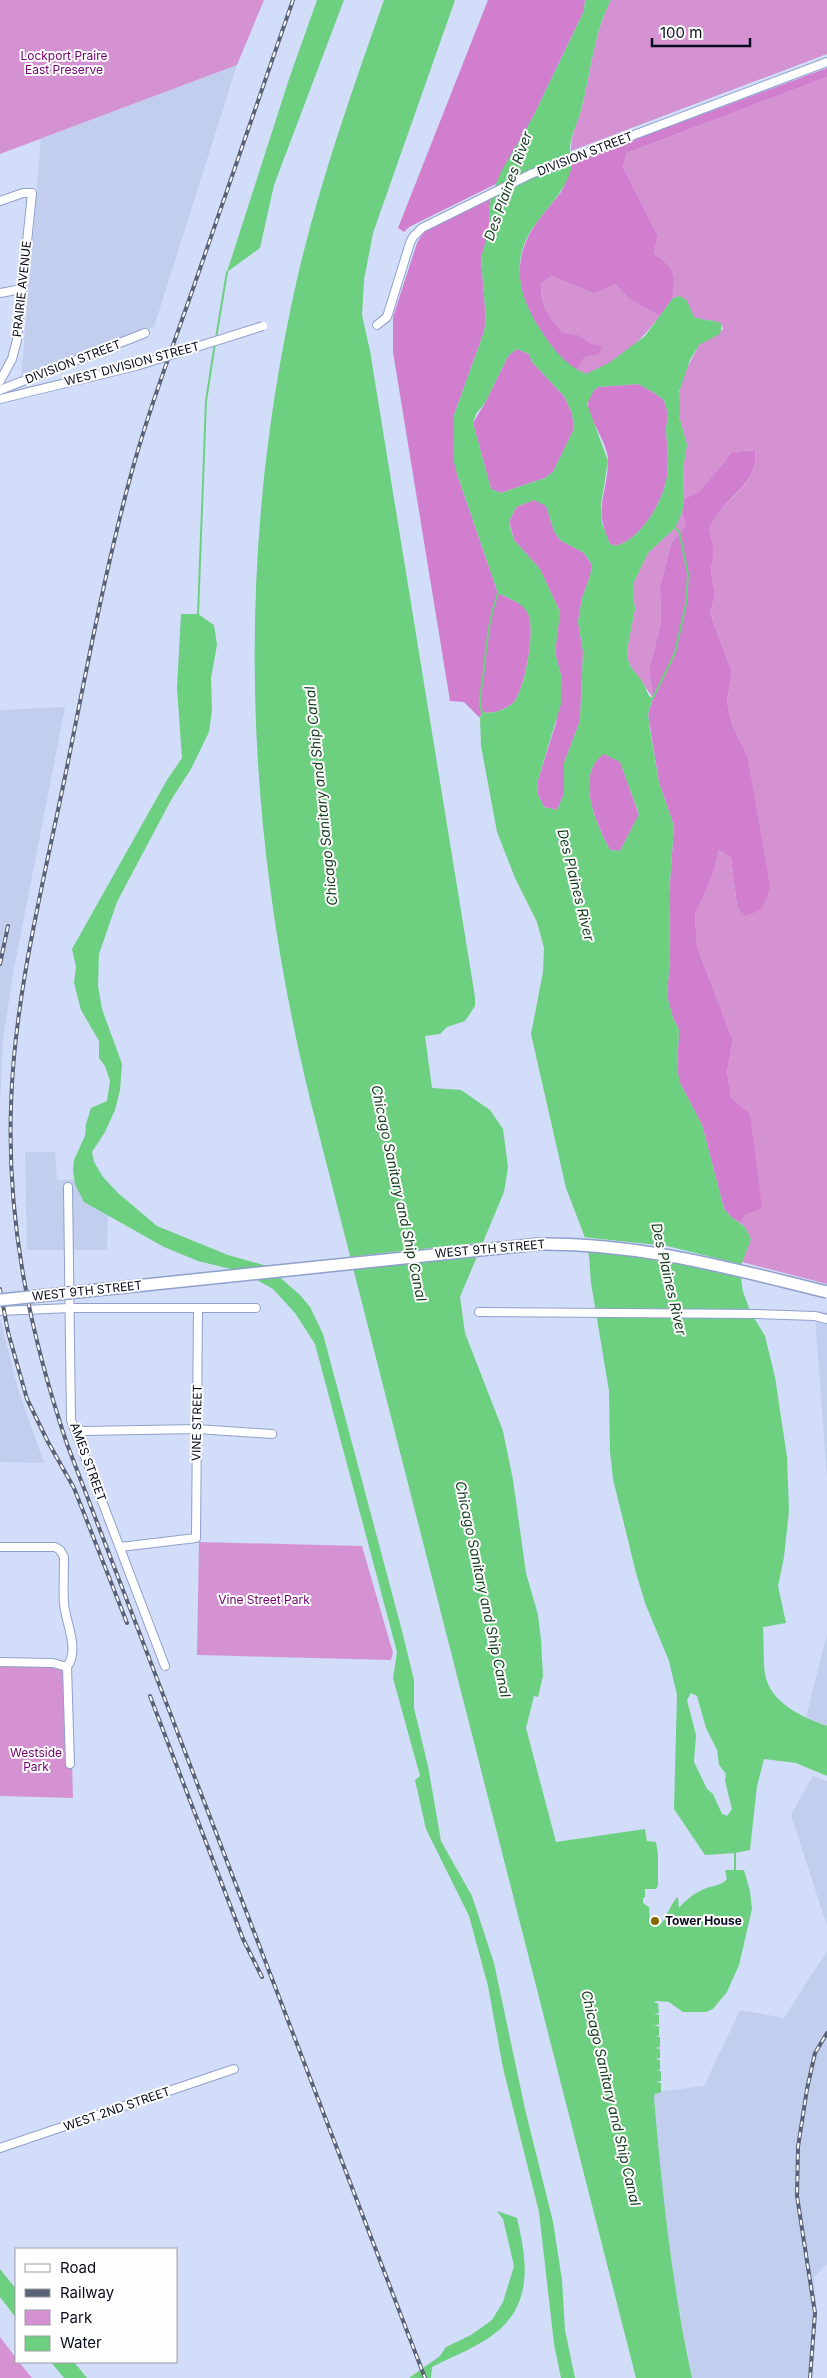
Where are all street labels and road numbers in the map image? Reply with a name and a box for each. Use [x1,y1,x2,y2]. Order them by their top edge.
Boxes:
street label: DIVISION STREET [535,128,635,179]
street label: PRAIRIE AVENUE [9,240,34,338]
street label: DIVISION STREET [23,336,123,387]
street label: WEST DIVISION STREET [63,338,201,389]
street label: WEST 9TH STREET [434,1236,546,1261]
street label: WEST 9TH STREET [31,1277,143,1304]
street label: VINE STREET [188,1384,205,1461]
street label: AMES STREET [67,1420,110,1504]
street label: WEST 2ND STREET [62,2083,172,2134]

